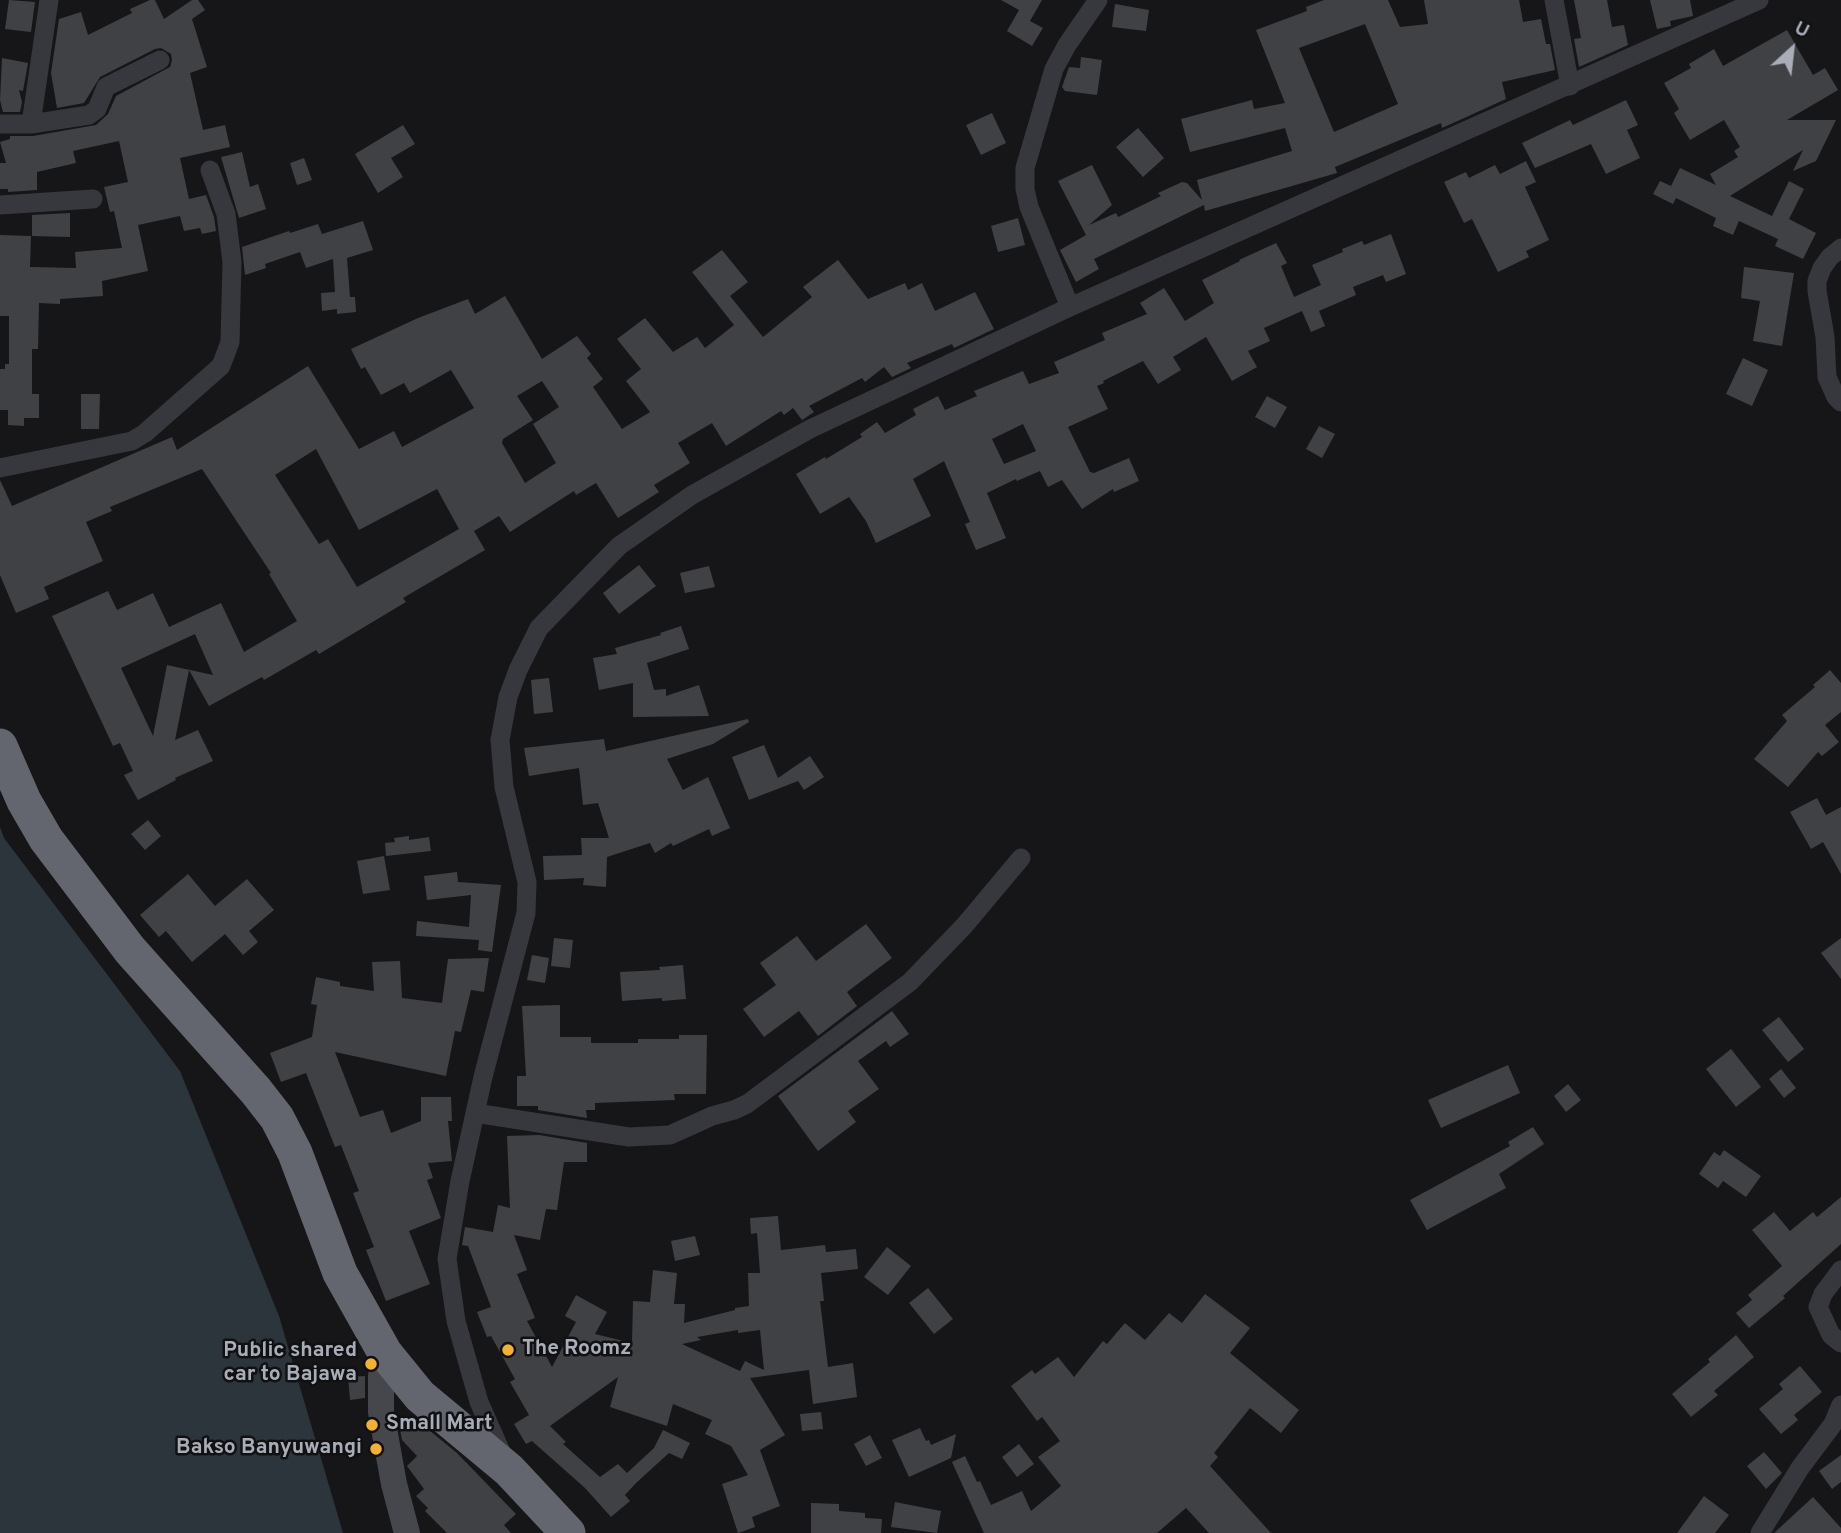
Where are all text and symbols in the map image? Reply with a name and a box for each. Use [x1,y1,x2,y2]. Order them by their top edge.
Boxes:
north arrow [1757,14,1827,84]
text: U [1790,17,1813,44]
place label: The Roomz [522,1337,631,1363]
place label: Public shared car to Bajawa [223,1339,357,1389]
marker: The Roomz [500,1342,516,1358]
marker: Public shared car to Bajawa [363,1356,379,1372]
place label: Small Mart [386,1412,492,1438]
marker: Small Mart [364,1417,380,1433]
place label: Bakso Banyuwangi [176,1436,362,1462]
marker: Bakso Banyuwangi [368,1441,384,1457]

